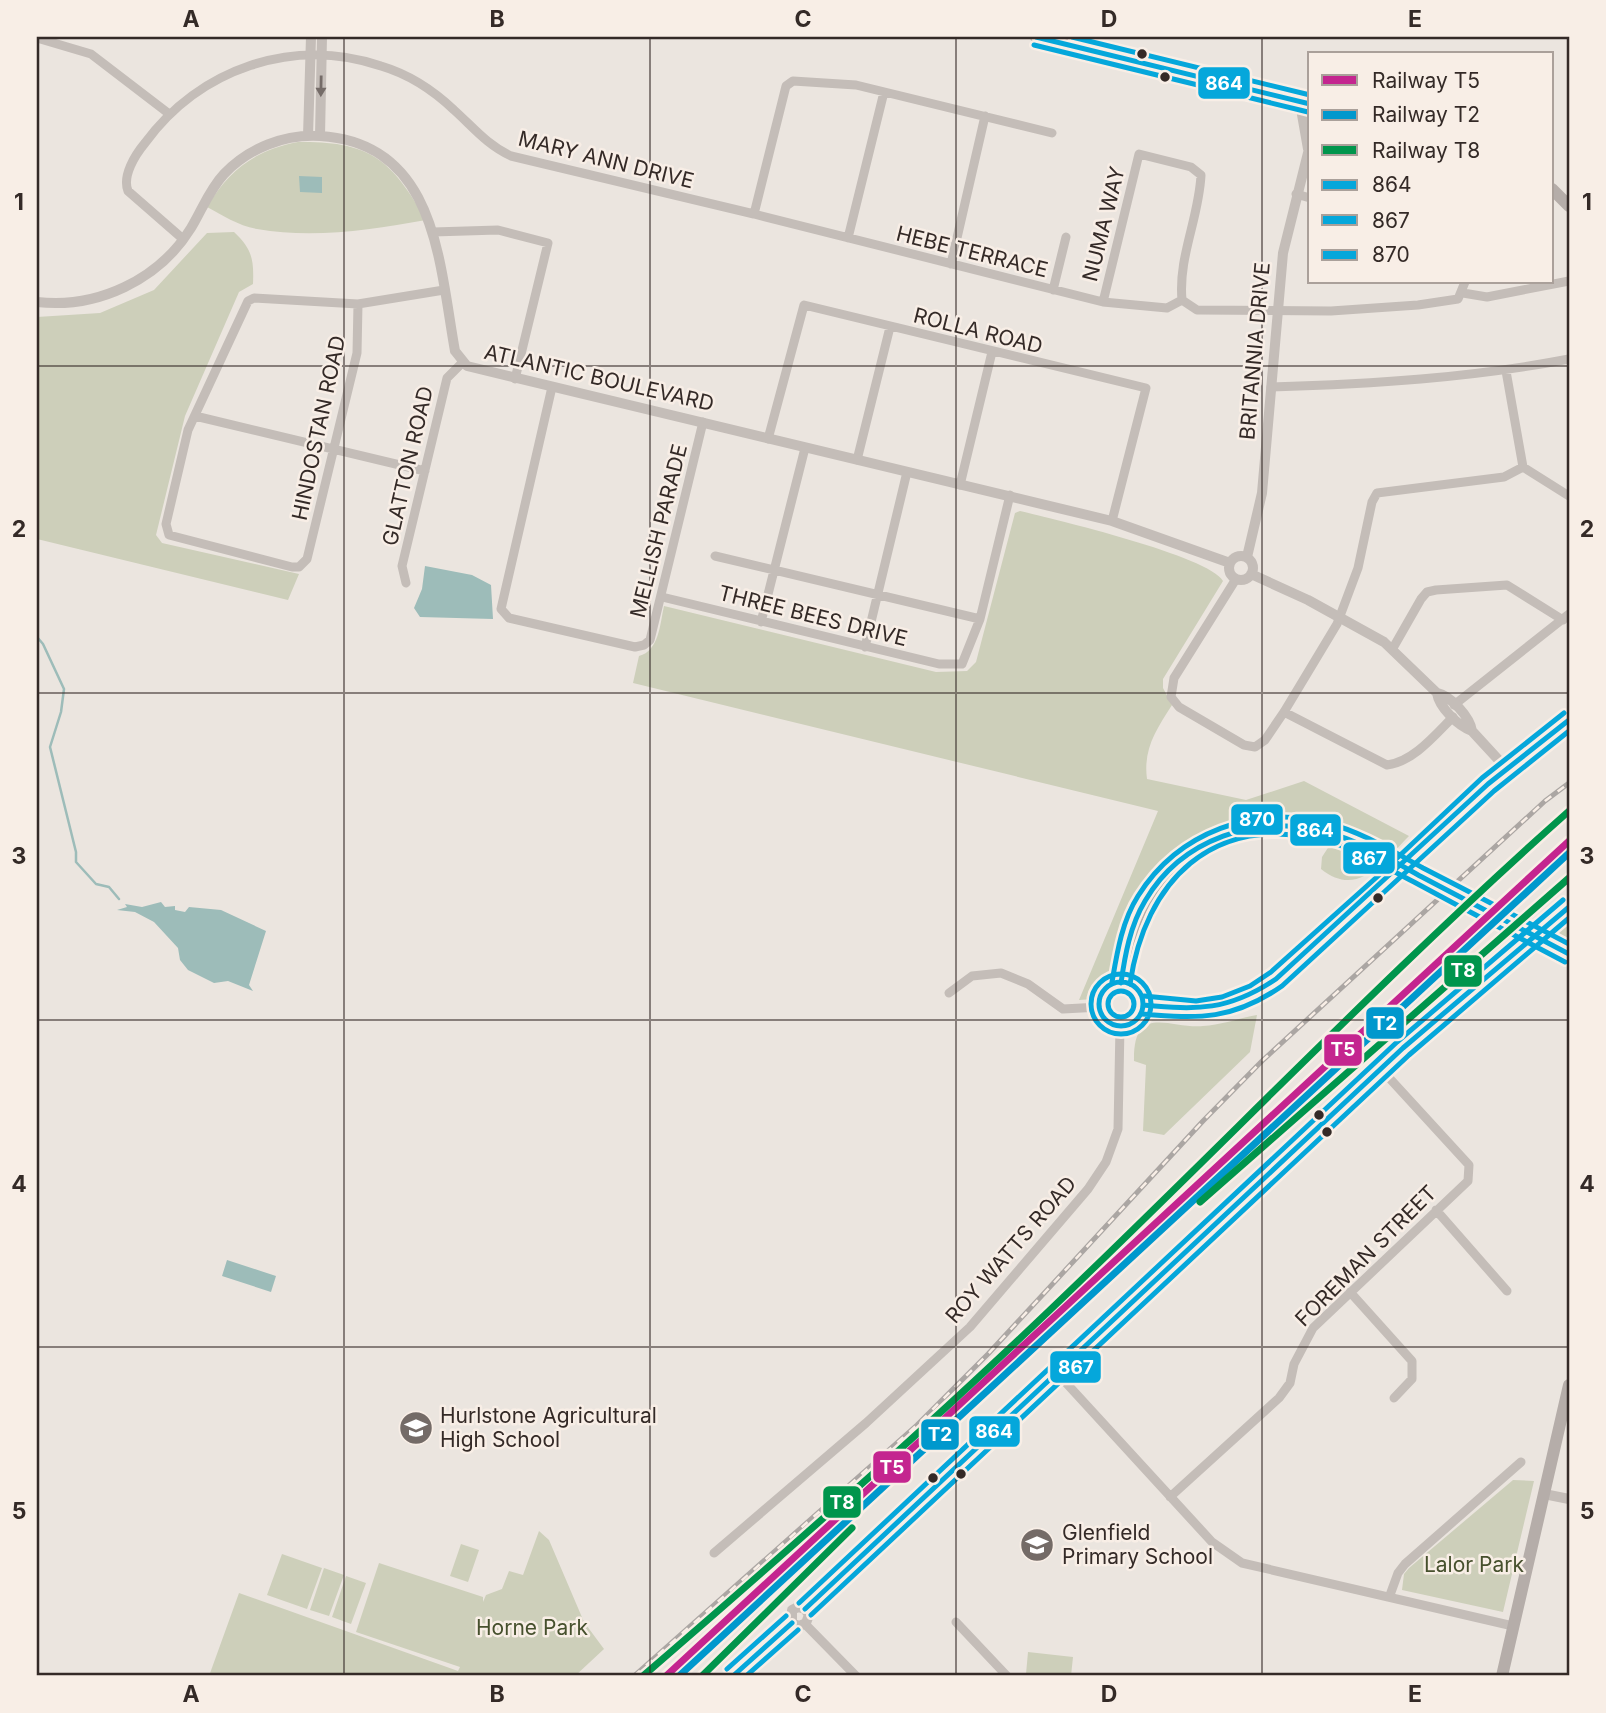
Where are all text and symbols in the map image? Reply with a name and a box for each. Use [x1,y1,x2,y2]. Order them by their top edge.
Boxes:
text: A [182,5,200,33]
text: B [489,5,505,33]
text: C [794,5,812,33]
text: D [1101,5,1117,33]
text: E [1408,5,1422,33]
unlabelled marker [1135,47,1149,61]
legend [1308,52,1554,284]
line badge: 864 [1197,66,1251,100]
text: Railway T5 [1372,68,1480,93]
unlabelled marker [1158,70,1172,84]
text: 864 [1205,72,1243,95]
one-way arrow [315,76,327,98]
text: Railway T2 [1372,102,1480,127]
street label: MARY ANN DRIVE [516,126,697,193]
text: Railway T8 [1372,138,1480,163]
street label: NUMA WAY [1077,164,1130,284]
text: 864 [1372,172,1412,197]
text: 1 [14,188,24,216]
text: 1 [1582,188,1592,216]
text: 867 [1372,208,1410,233]
street label: HEBE TERRACE [894,221,1051,282]
text: 870 [1372,242,1410,267]
street label: BRITANNIA DRIVE [1234,261,1275,441]
street label: ROLLA ROAD [911,302,1045,359]
street label: HINDOSTAN ROAD [287,333,350,523]
street label: ATLANTIC BOULEVARD [482,339,716,416]
street label: GLATTON ROAD [377,384,438,548]
street label: MELLISH PARADE [625,441,692,620]
text: 2 [12,515,26,543]
text: 2 [1580,515,1594,543]
street label: THREE BEES DRIVE [716,580,910,651]
line badge: 870 [1230,803,1284,836]
text: 870 [1239,808,1275,831]
line badge: 864 [1289,813,1342,847]
text: 864 [1296,819,1334,842]
line badge: 867 [1342,841,1396,875]
text: 3 [12,842,26,870]
text: 3 [1580,842,1594,870]
text: 867 [1351,847,1387,870]
unlabelled marker [1371,891,1385,905]
line badge: T8 [1443,954,1483,988]
text: T8 [1450,959,1476,982]
line badge: T2 [1365,1006,1405,1040]
text: T2 [1373,1012,1397,1035]
line badge: T5 [1323,1033,1363,1067]
text: T5 [1331,1038,1355,1061]
unlabelled marker [1312,1108,1326,1122]
unlabelled marker [1320,1125,1334,1139]
text: 4 [11,1170,27,1198]
text: 4 [1579,1170,1595,1198]
street label: ROY WATTS ROAD [940,1171,1081,1328]
street label: FOREMAN STREET [1290,1180,1441,1331]
line badge: 867 [1049,1350,1102,1384]
text: 867 [1058,1356,1094,1379]
place label: Hurlstone Agricultural High School [440,1403,657,1452]
school or university icon: Hurlstone Agricultural High School [397,1409,435,1447]
line badge: 864 [968,1415,1021,1448]
line badge: T2 [920,1418,960,1451]
text: 864 [975,1420,1013,1443]
text: T2 [928,1423,952,1446]
line badge: T5 [872,1450,912,1484]
text: T5 [880,1456,904,1479]
unlabelled marker [954,1467,968,1481]
unlabelled marker [926,1471,940,1485]
line badge: T8 [822,1485,862,1519]
text: T8 [829,1491,855,1514]
text: 5 [12,1497,26,1525]
text: 5 [1580,1497,1594,1525]
place label: Glenfield Primary School [1062,1520,1213,1569]
school or university icon: Glenfield Primary School [1018,1526,1056,1564]
park label: Lalor Park [1424,1552,1525,1577]
park label: Horne Park [476,1615,588,1640]
text: A [182,1680,200,1708]
text: B [489,1680,505,1708]
text: C [794,1680,812,1708]
text: D [1101,1680,1117,1708]
text: E [1408,1680,1422,1708]

